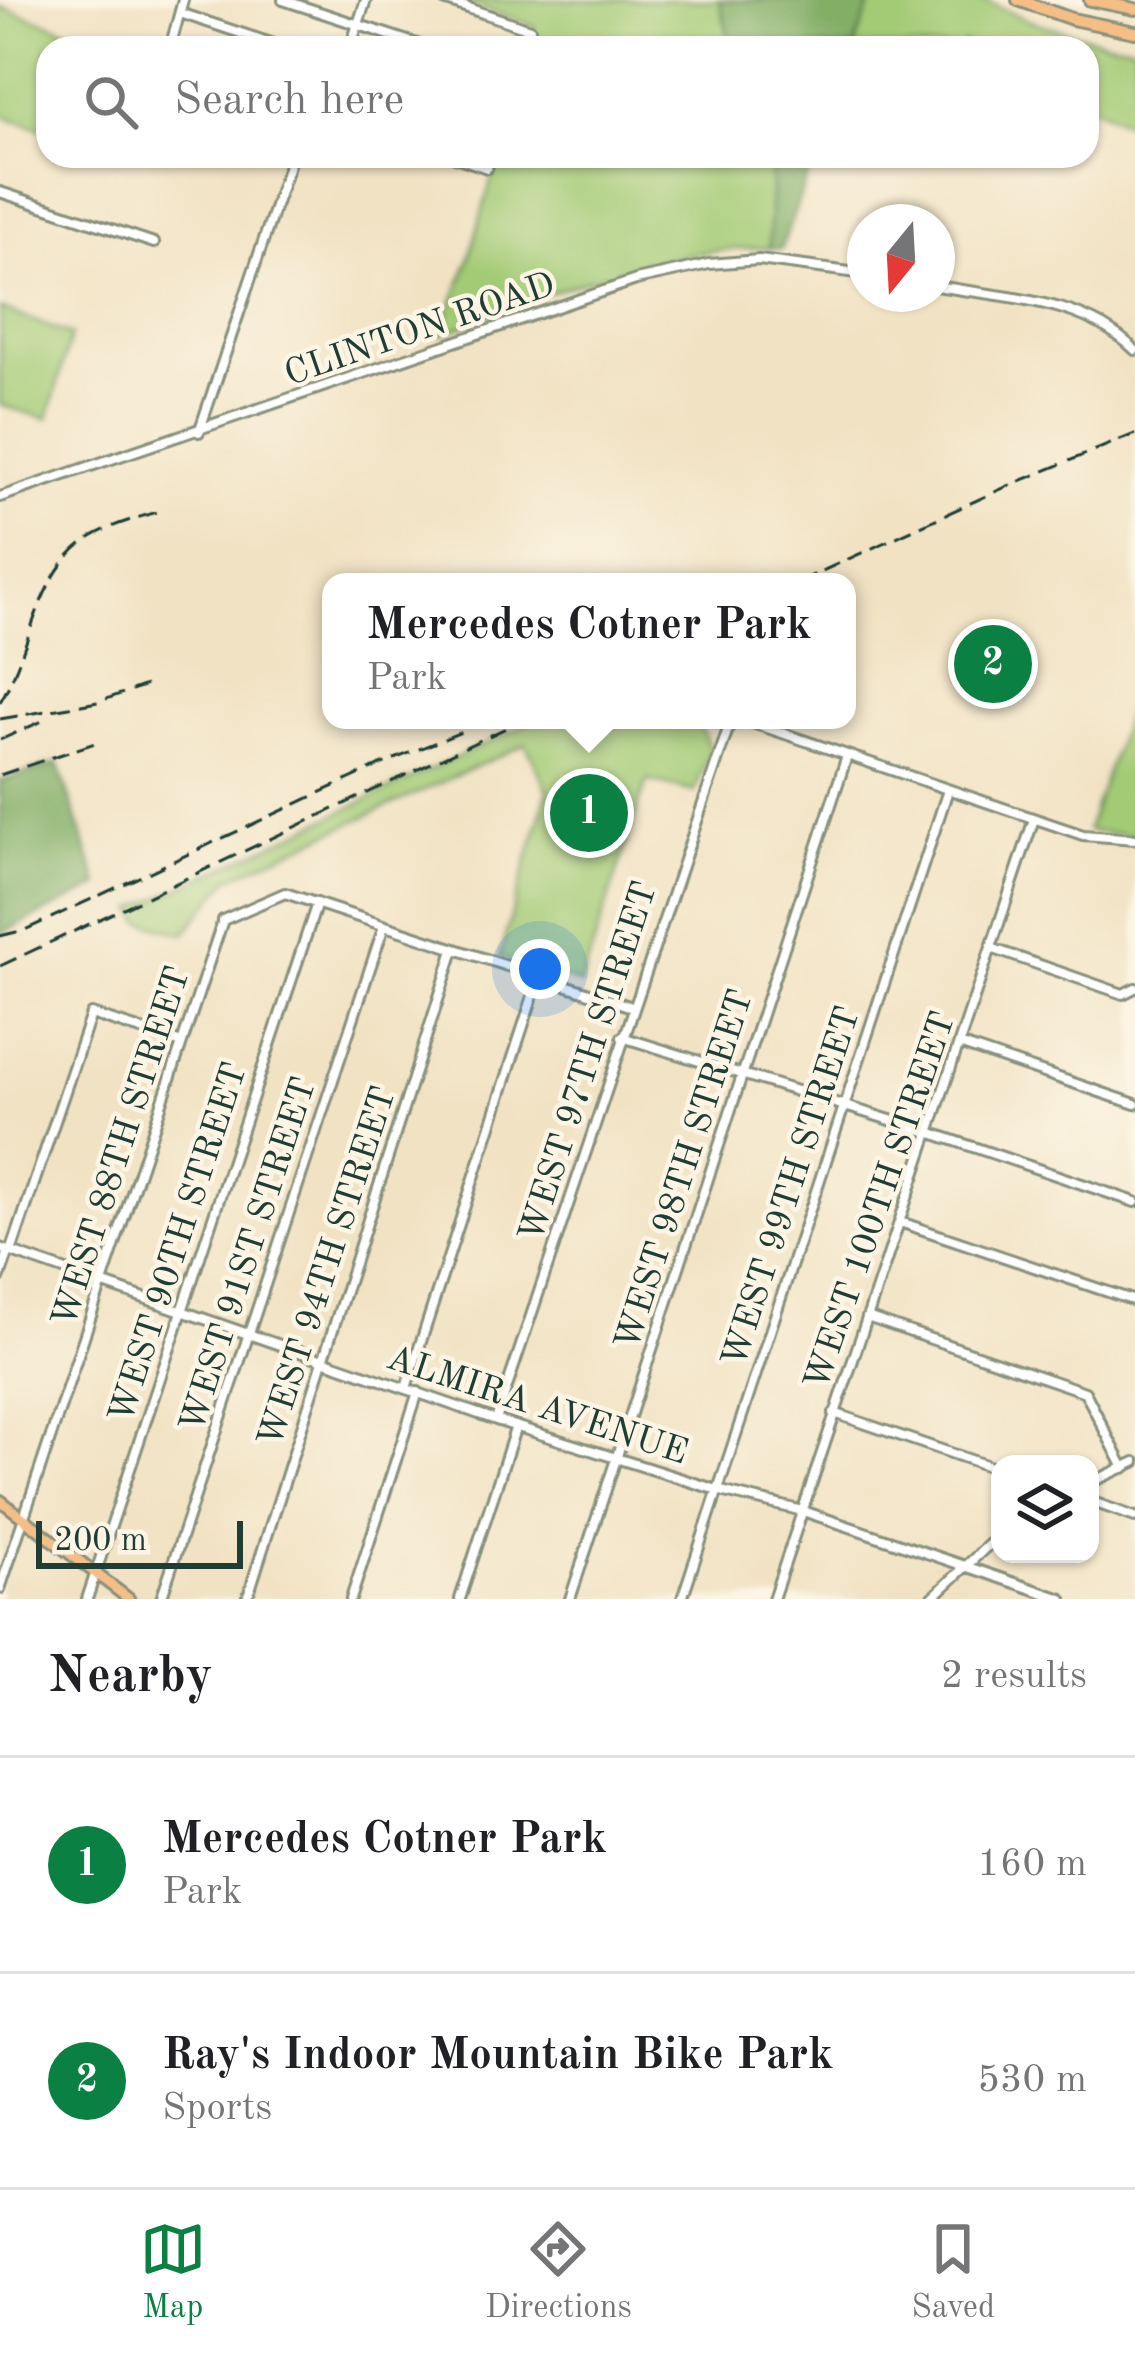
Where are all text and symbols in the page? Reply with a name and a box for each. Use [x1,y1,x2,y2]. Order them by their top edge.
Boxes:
search box [36,36,1099,168]
icon: search [78,69,144,135]
text: Search here [174,79,404,124]
north arrow [847,204,955,312]
street label: CLINTON ROAD [281,268,560,394]
popup [322,573,856,729]
text: Mercedes Cotner Park [367,604,811,649]
pin: 2 [954,619,1032,709]
text: Park [367,659,447,698]
pin: 1 [550,768,628,858]
street label: WEST 97TH STREET [515,878,665,1247]
your location [510,939,570,999]
street label: WEST 88TH STREET [48,963,198,1332]
street label: WEST 98TH STREET [611,986,761,1355]
street label: WEST 99TH STREET [718,1003,868,1372]
street label: WEST 100TH STREET [800,1008,963,1395]
street label: WEST 90TH STREET [105,1059,255,1428]
street label: WEST 91ST STREET [175,1074,324,1437]
street label: WEST 94TH STREET [254,1083,404,1452]
street label: ALMIRA AVENUE [382,1341,692,1472]
map controls [991,1455,1099,1563]
button: layers [991,1455,1099,1563]
scale bar [36,1515,243,1568]
text: 200 m [54,1525,147,1558]
text: Nearby [48,1652,213,1703]
text: 2 results [941,1657,1087,1696]
text: Mercedes Cotner Park [162,1818,607,1863]
text: 1 [76,1845,98,1884]
text: 160 m [977,1845,1087,1884]
text: Park [162,1873,242,1912]
text: Ray's Indoor Mountain Bike Park [162,2034,834,2079]
text: 2 [76,2061,98,2100]
text: 530 m [977,2061,1087,2100]
text: Sports [162,2089,272,2128]
tab: Map [140,2216,206,2329]
tab: Directions [485,2216,632,2329]
tab: Saved [911,2216,995,2329]

